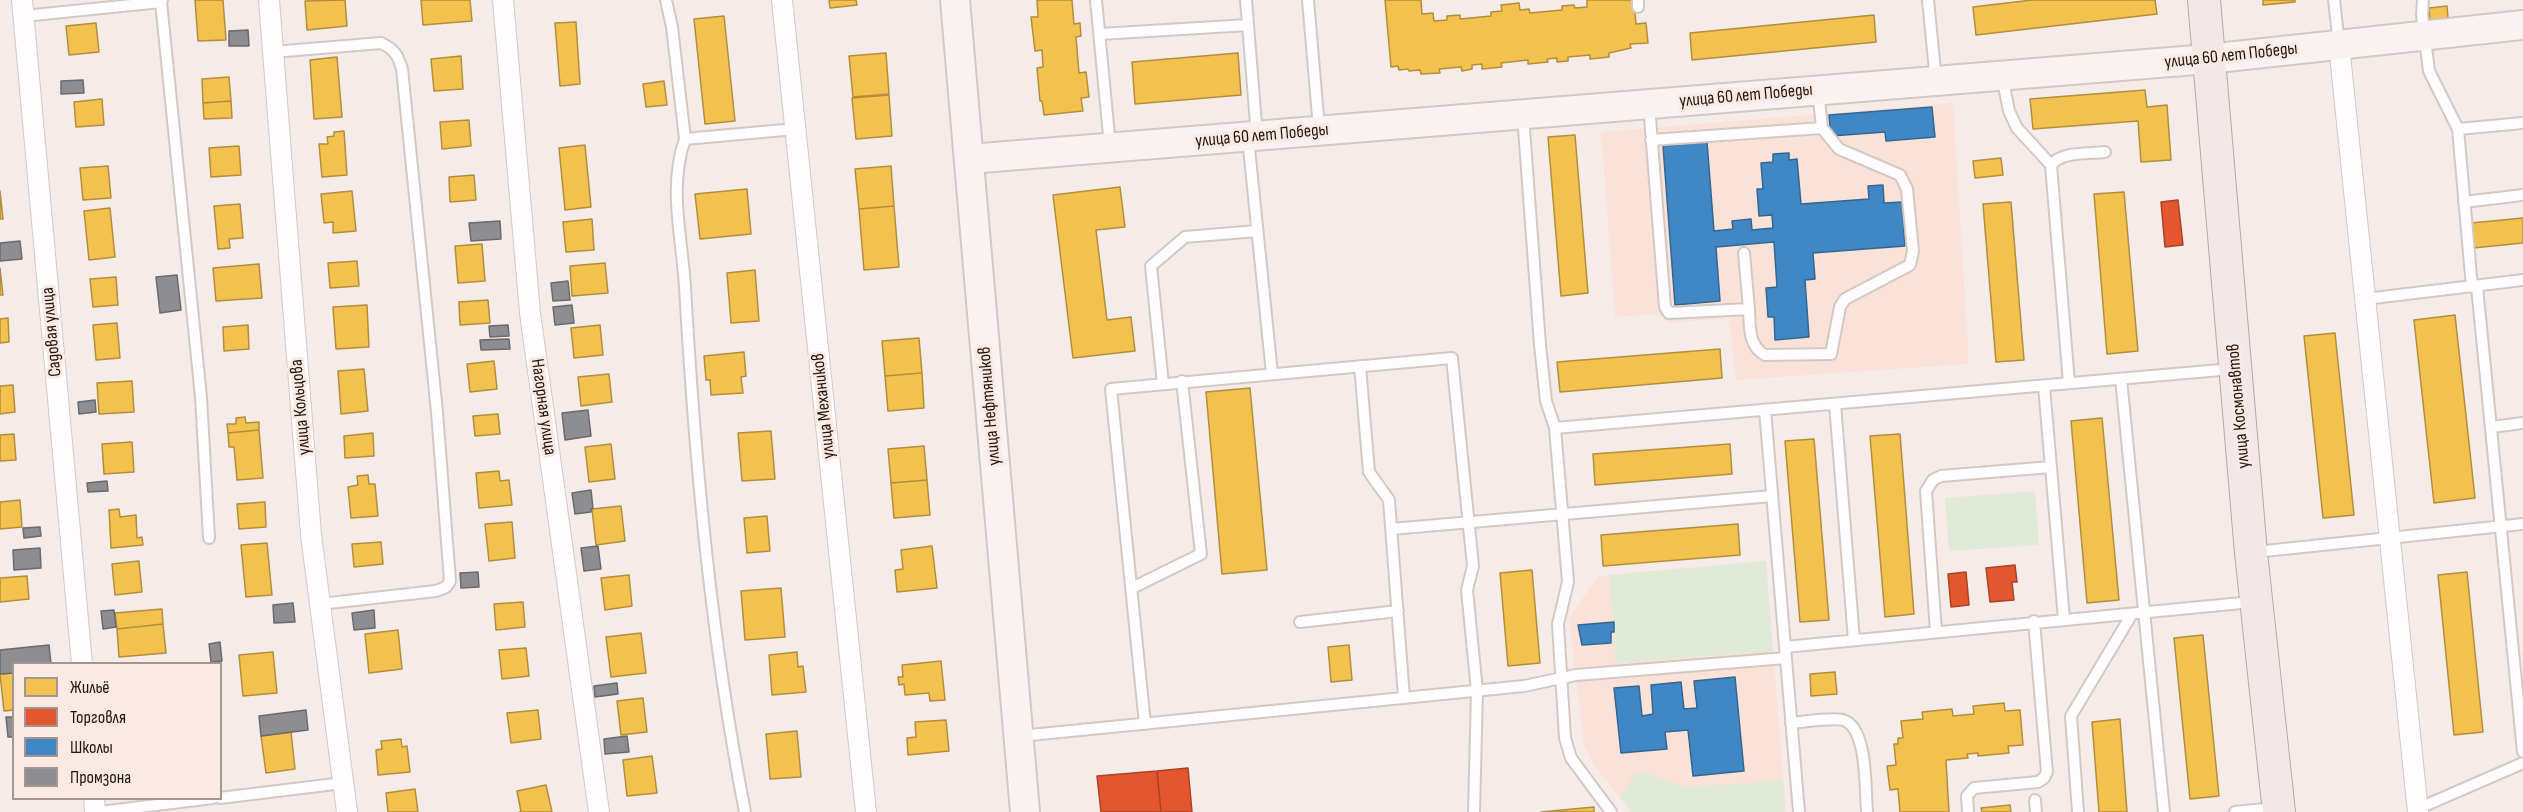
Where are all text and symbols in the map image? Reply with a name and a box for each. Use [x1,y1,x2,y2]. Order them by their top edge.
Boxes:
street label: улица 60 лет Победы [2163,38,2299,74]
street label: улица 60 лет Победы [1678,79,1814,113]
street label: улица 60 лет Победы [1194,119,1330,153]
street label: Садовая улица [37,286,67,378]
street label: улица Космонавтов [2223,343,2255,469]
street label: улица Нефтяников [974,346,1006,466]
street label: улица Механиков [808,352,840,460]
street label: Нагорная улица [526,357,560,457]
street label: улица Кольцова [286,358,316,456]
legend [12,662,222,800]
text: Жильё [70,677,110,698]
text: Торговля [70,707,126,728]
text: Школы [70,737,113,758]
text: Промзона [70,767,131,788]

